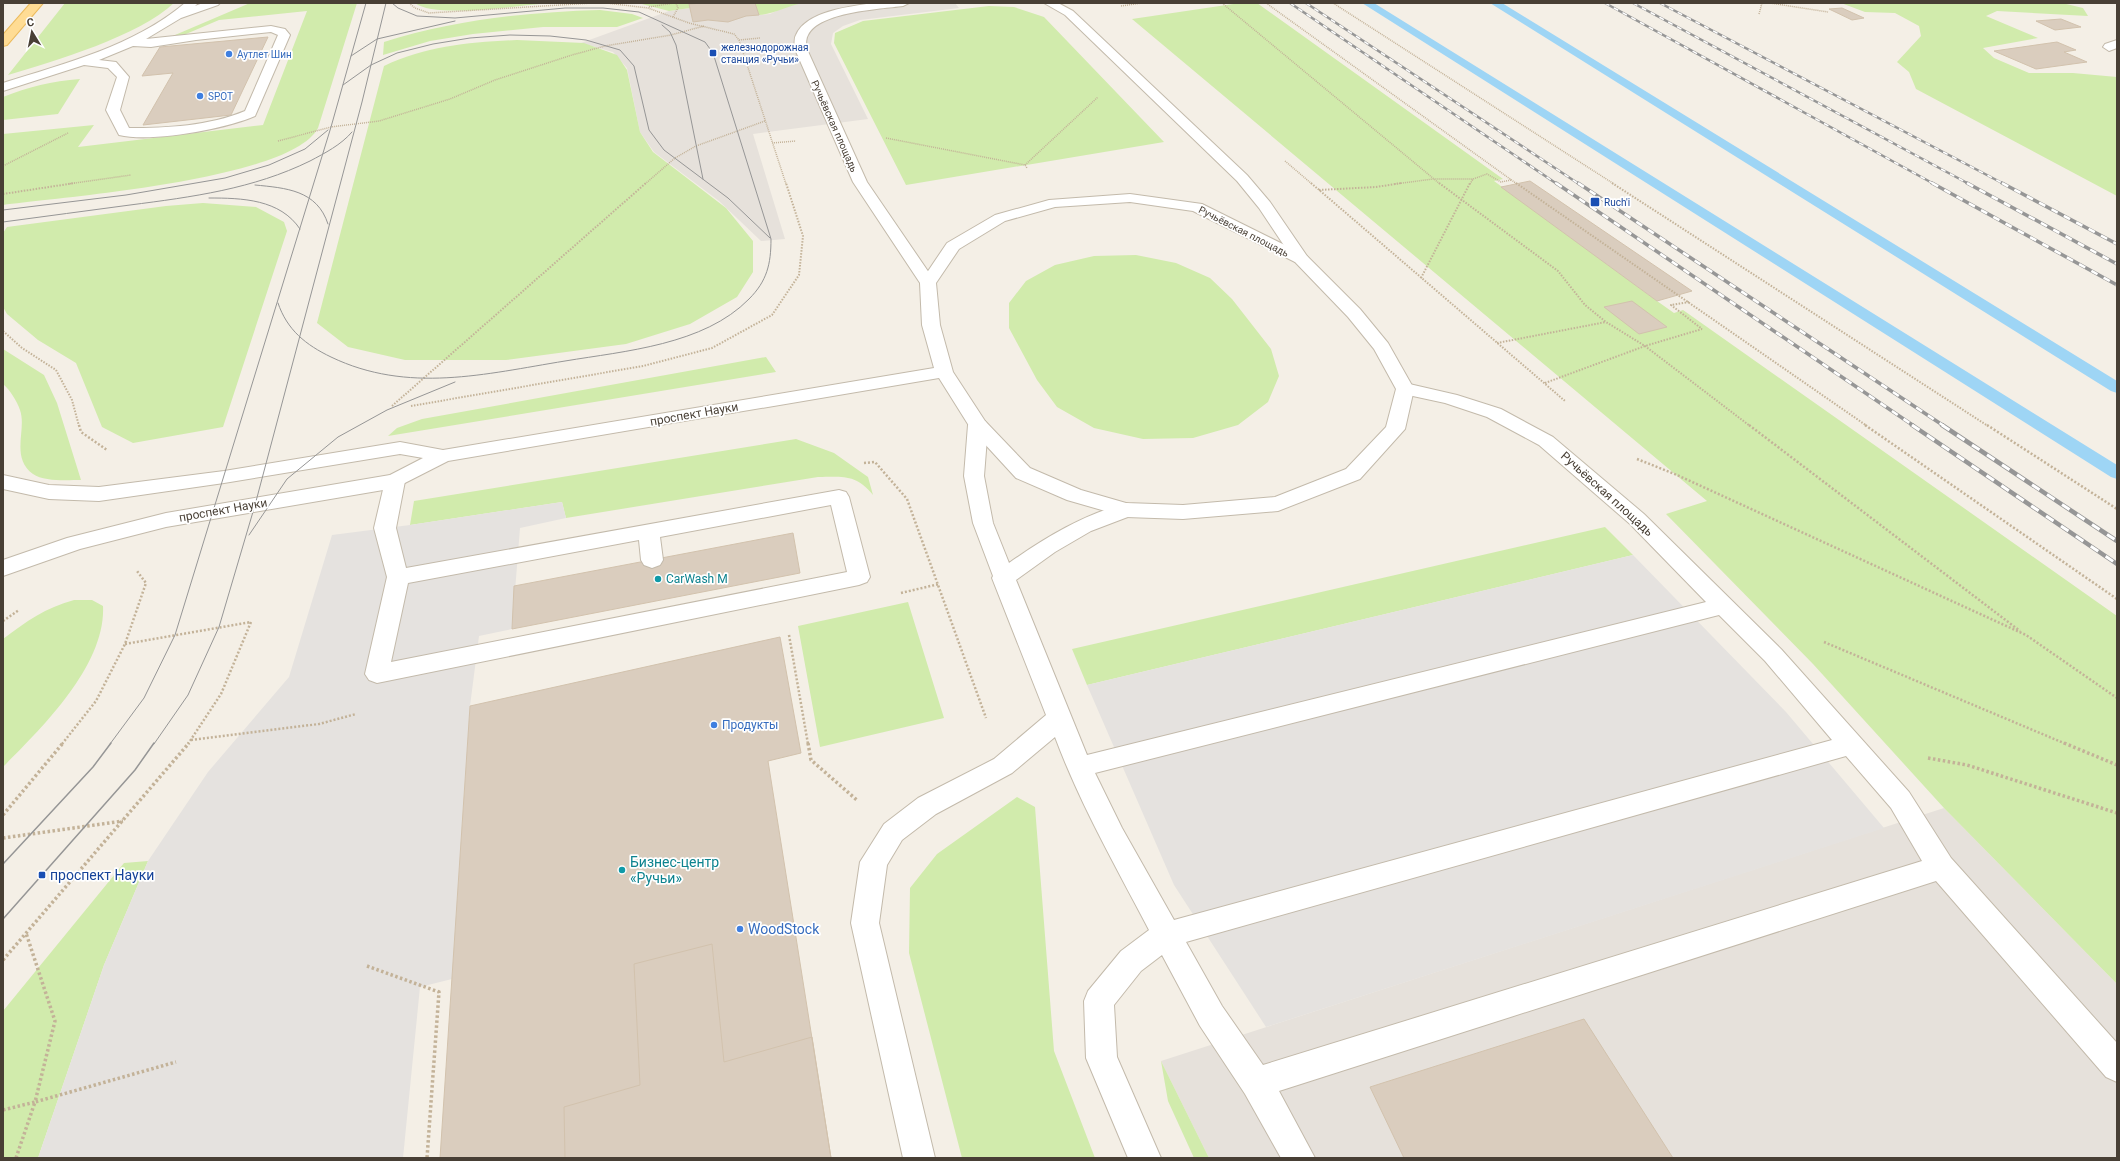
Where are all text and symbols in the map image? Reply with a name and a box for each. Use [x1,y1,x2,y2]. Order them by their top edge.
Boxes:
north arrow [12,12,52,52]
text: С [26,16,35,30]
place label: железнодорожная станция «Ручьи» [721,42,808,65]
marker: железнодорожная станция «Ручьи» [708,48,718,58]
marker: Аутлет Шин [224,49,234,59]
place label: Аутлет Шин [237,49,292,60]
street label: Ручьёвская площадь [809,79,860,174]
marker: SPOT [195,91,205,101]
place label: SPOT [208,91,233,102]
marker: Ruch'i [1589,196,1601,208]
place label: Ruch'i [1604,197,1630,208]
street label: Ручьёвская площадь [1197,204,1291,259]
street label: проспект Науки [649,399,739,429]
street label: Ручьёвская площадь [1558,449,1656,539]
street label: проспект Науки [178,495,268,525]
place label: CarWash M [666,572,728,586]
marker: CarWash M [653,574,663,584]
place label: Продукты [722,718,778,732]
marker: Продукты [709,720,719,730]
place label: Бизнес-центр «Ручьи» [630,854,719,886]
marker: Бизнес-центр «Ручьи» [617,865,627,875]
place label: проспект Науки [50,867,154,883]
marker: проспект Науки [37,870,47,880]
place label: WoodStock [748,921,820,937]
marker: WoodStock [735,924,745,934]

